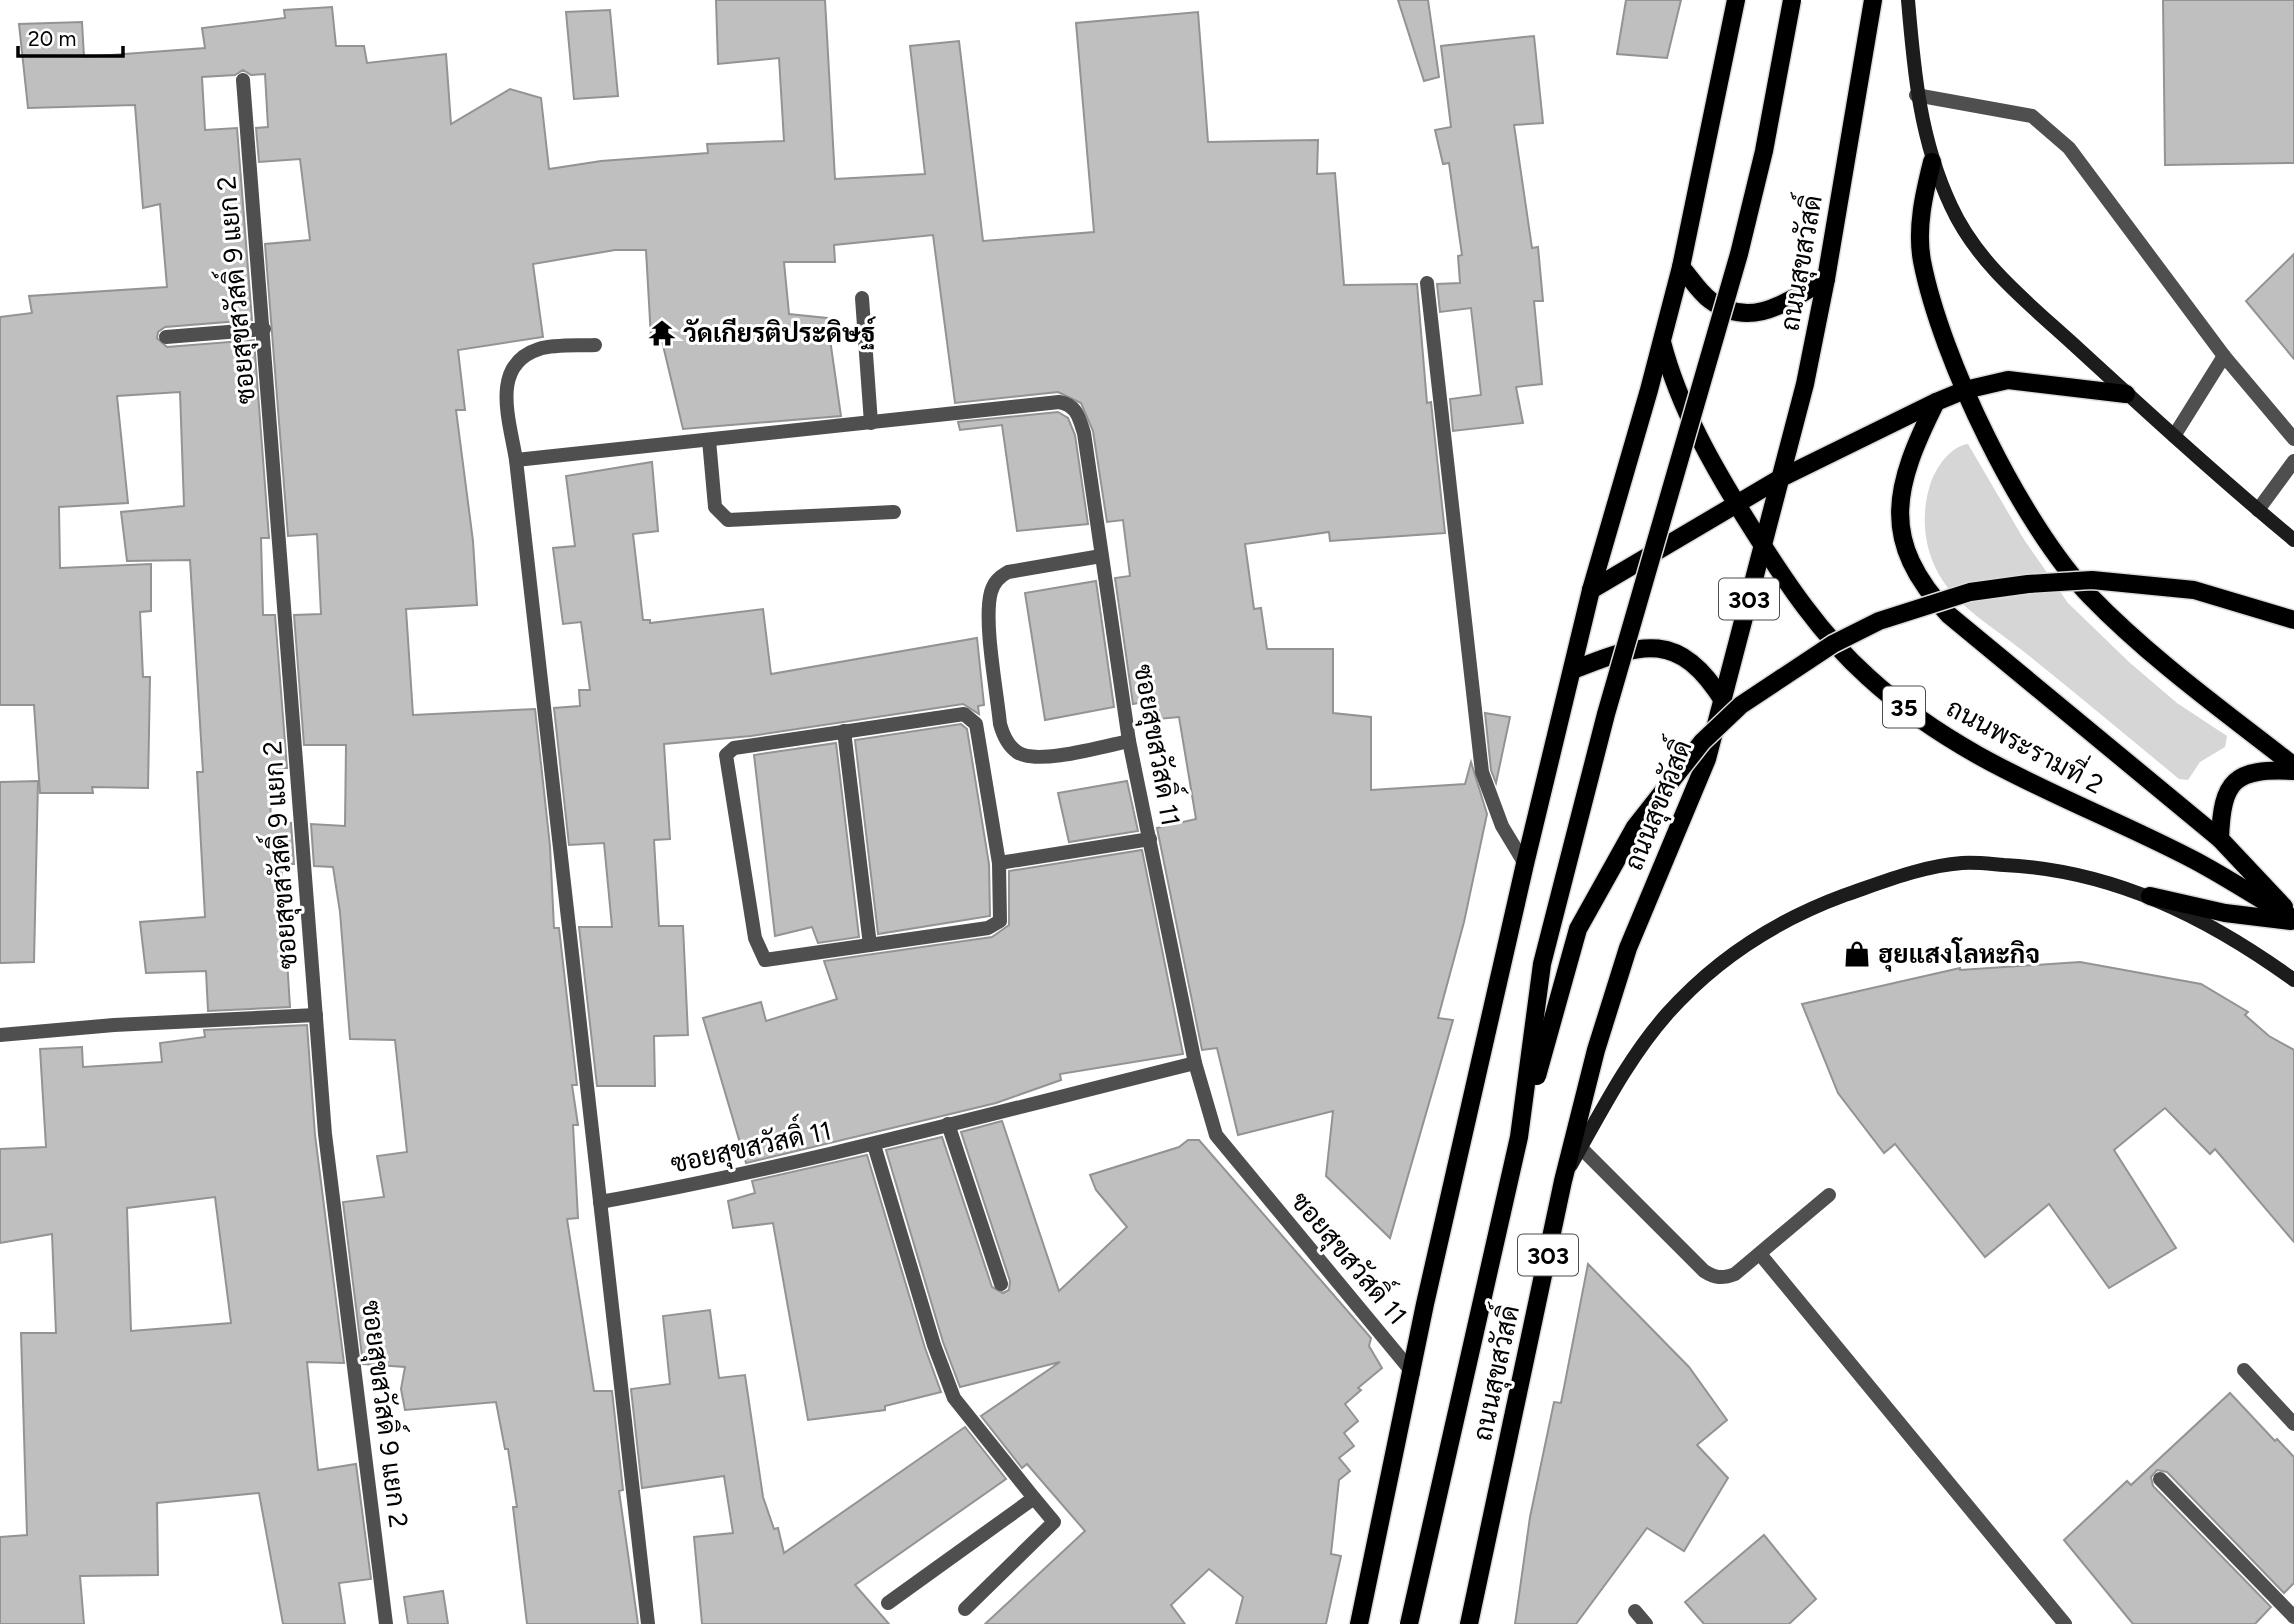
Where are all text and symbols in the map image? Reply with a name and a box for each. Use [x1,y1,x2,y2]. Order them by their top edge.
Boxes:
scale bar [18,14,122,58]
text: 20 m [28,26,76,51]
street label: ซอยสุขสวัสดิ์ 9 แยก 2 [203,174,264,406]
street label: ถนนสุขสวัสดิ์ [1767,191,1831,334]
place label: วัดเกียรติประดิษฐ์ [683,316,877,350]
temple icon: วัดเกียรติประดิษฐ์ [647,318,677,348]
road number: 303 [1719,578,1779,620]
street label: ซอยสุขสวัสดิ์ 11 [1125,661,1194,829]
road number: 35 [1883,686,1925,728]
street label: ถนนพระรามที่ 2 [1941,686,2112,801]
street label: ถนนสุขสวัสดิ์ [1611,733,1700,876]
street label: ซอยสุขสวัสดิ์ 9 แยก 2 [249,740,306,971]
place label: ฮุยแสงโลหะกิจ [1878,937,2040,972]
shop icon: ฮุยแสงโลหะกิจ [1842,939,1872,969]
street label: ซอยสุขสวัสดิ์ 11 [666,1108,835,1182]
street label: ซอยสุขสวัสดิ์ 11 [1283,1181,1419,1332]
road number: 303 [1518,1234,1578,1275]
street label: ซอยสุขสวัสดิ์ 9 แยก 2 [353,1298,422,1530]
street label: ถนนสุขสวัสดิ์ [1459,1301,1528,1444]

